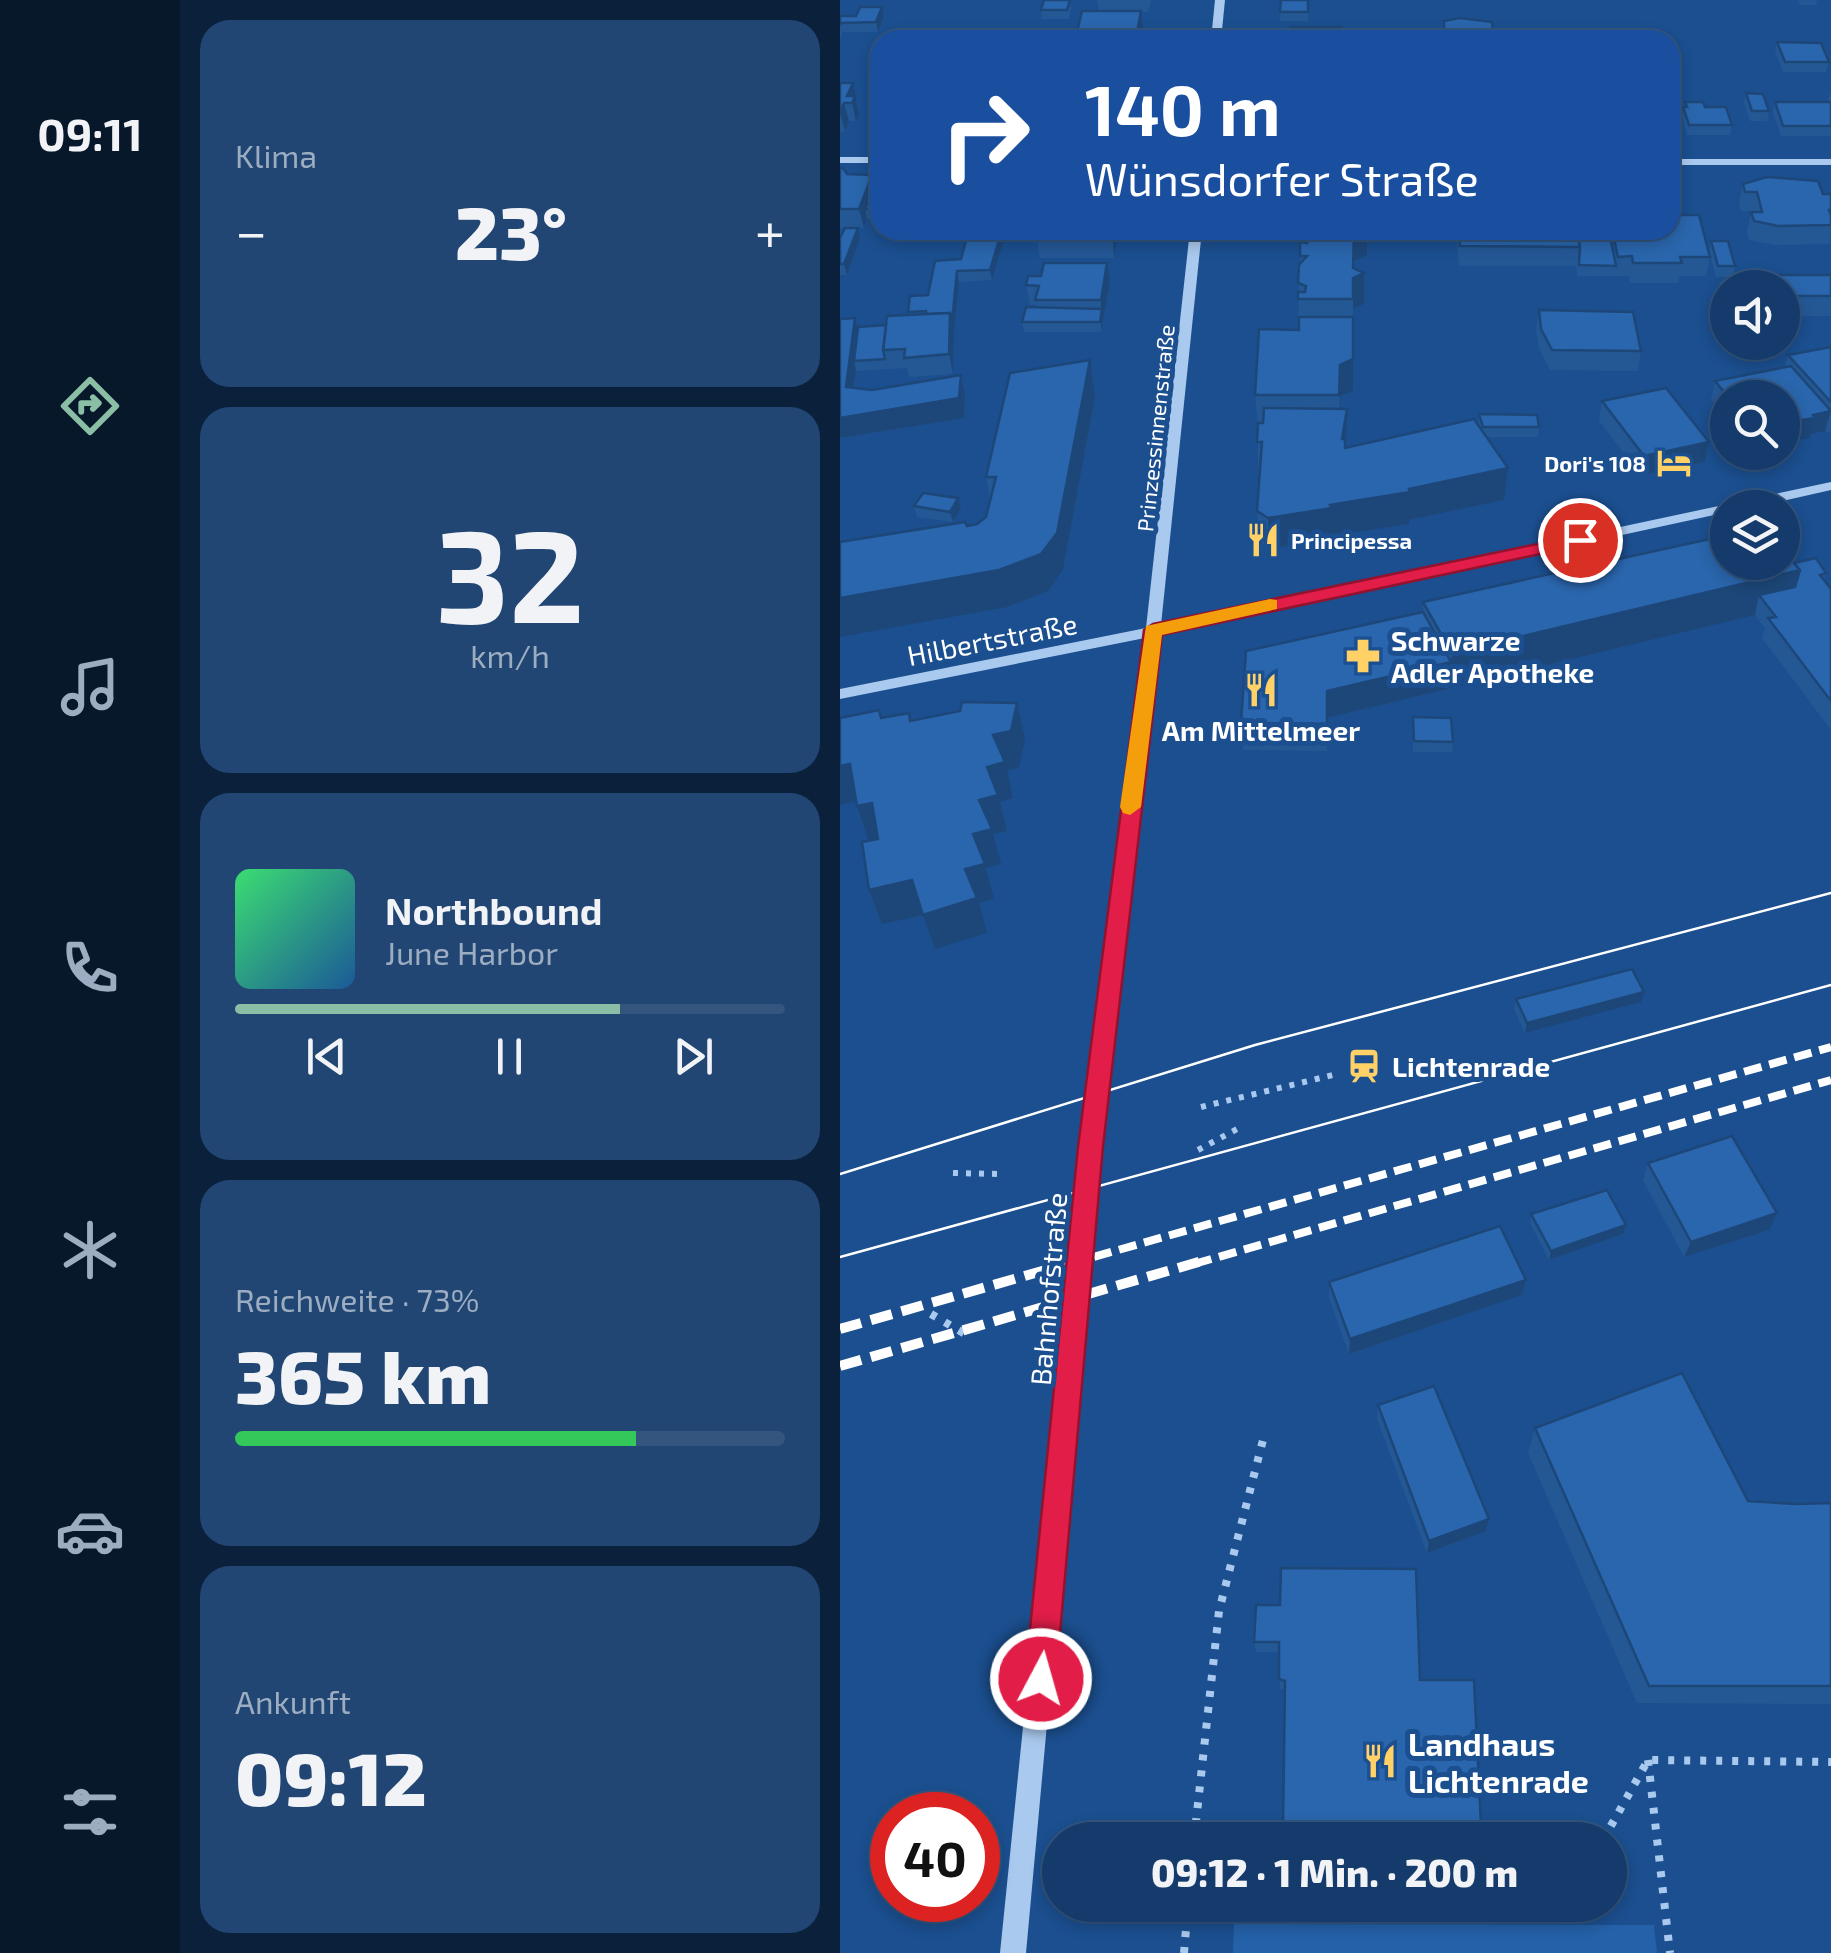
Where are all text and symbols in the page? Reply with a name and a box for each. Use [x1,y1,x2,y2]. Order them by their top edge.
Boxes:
text: 140 m [1085,66,1281,150]
icon: right [920,70,1050,200]
text: 09:11 [37,106,143,160]
text: Klima [235,136,317,174]
text: Wünsdorfer Straße [1085,151,1479,205]
text: 23° [455,185,567,275]
text: − [235,197,267,263]
text: + [755,197,785,263]
map controls [1710,270,1800,580]
button: sound [1710,270,1800,360]
street label: Prinzessinnenstraße [1131,323,1179,533]
icon: directions [55,371,125,441]
button: search [1710,380,1800,470]
hotel icon: Dori's 108 [1655,444,1693,482]
place label: Dori's 108 [1544,450,1646,476]
button: layers [1710,490,1800,580]
text: 32 [435,493,585,649]
pin [1538,498,1623,583]
icon: arrive [1553,513,1608,568]
restaurant icon: Principessa [1244,521,1282,559]
place label: Principessa [1291,527,1412,553]
street label: Hilbertstraße [904,606,1080,672]
place label: Schwarze Adler Apotheke [1391,623,1594,689]
text: km/h [470,636,550,674]
pharmacy icon: Schwarze Adler Apotheke [1344,637,1382,675]
icon: music [55,652,125,722]
restaurant icon: Am Mittelmeer [1242,671,1280,709]
place label: Am Mittelmeer [1162,713,1360,747]
text: Northbound [385,887,603,933]
icon: phone [55,933,125,1003]
text: June Harbor [385,933,558,971]
icon: previous [299,1029,354,1084]
icon: pause [482,1029,537,1084]
icon: next [666,1029,721,1084]
station icon: Lichtenrade [1345,1047,1383,1085]
place label: Lichtenrade [1392,1049,1550,1083]
street label: Bahnhofstraße [1023,1191,1073,1387]
icon: climate [55,1215,125,1285]
text: Reichweite · 73% [235,1280,479,1318]
text: 365 km [235,1329,491,1419]
icon: car [55,1496,125,1566]
position arrow [989,1627,1093,1731]
text: Ankunft [235,1682,351,1720]
place label: Landhaus Lichtenrade [1408,1724,1589,1799]
text: 09:12 [235,1731,427,1821]
restaurant icon: Landhaus Lichtenrade [1361,1742,1399,1780]
icon: filters [55,1777,125,1847]
speed limit sign: 40 [870,1792,1000,1922]
text: 09:12 · 1 Min. · 200 m [1151,1849,1518,1895]

